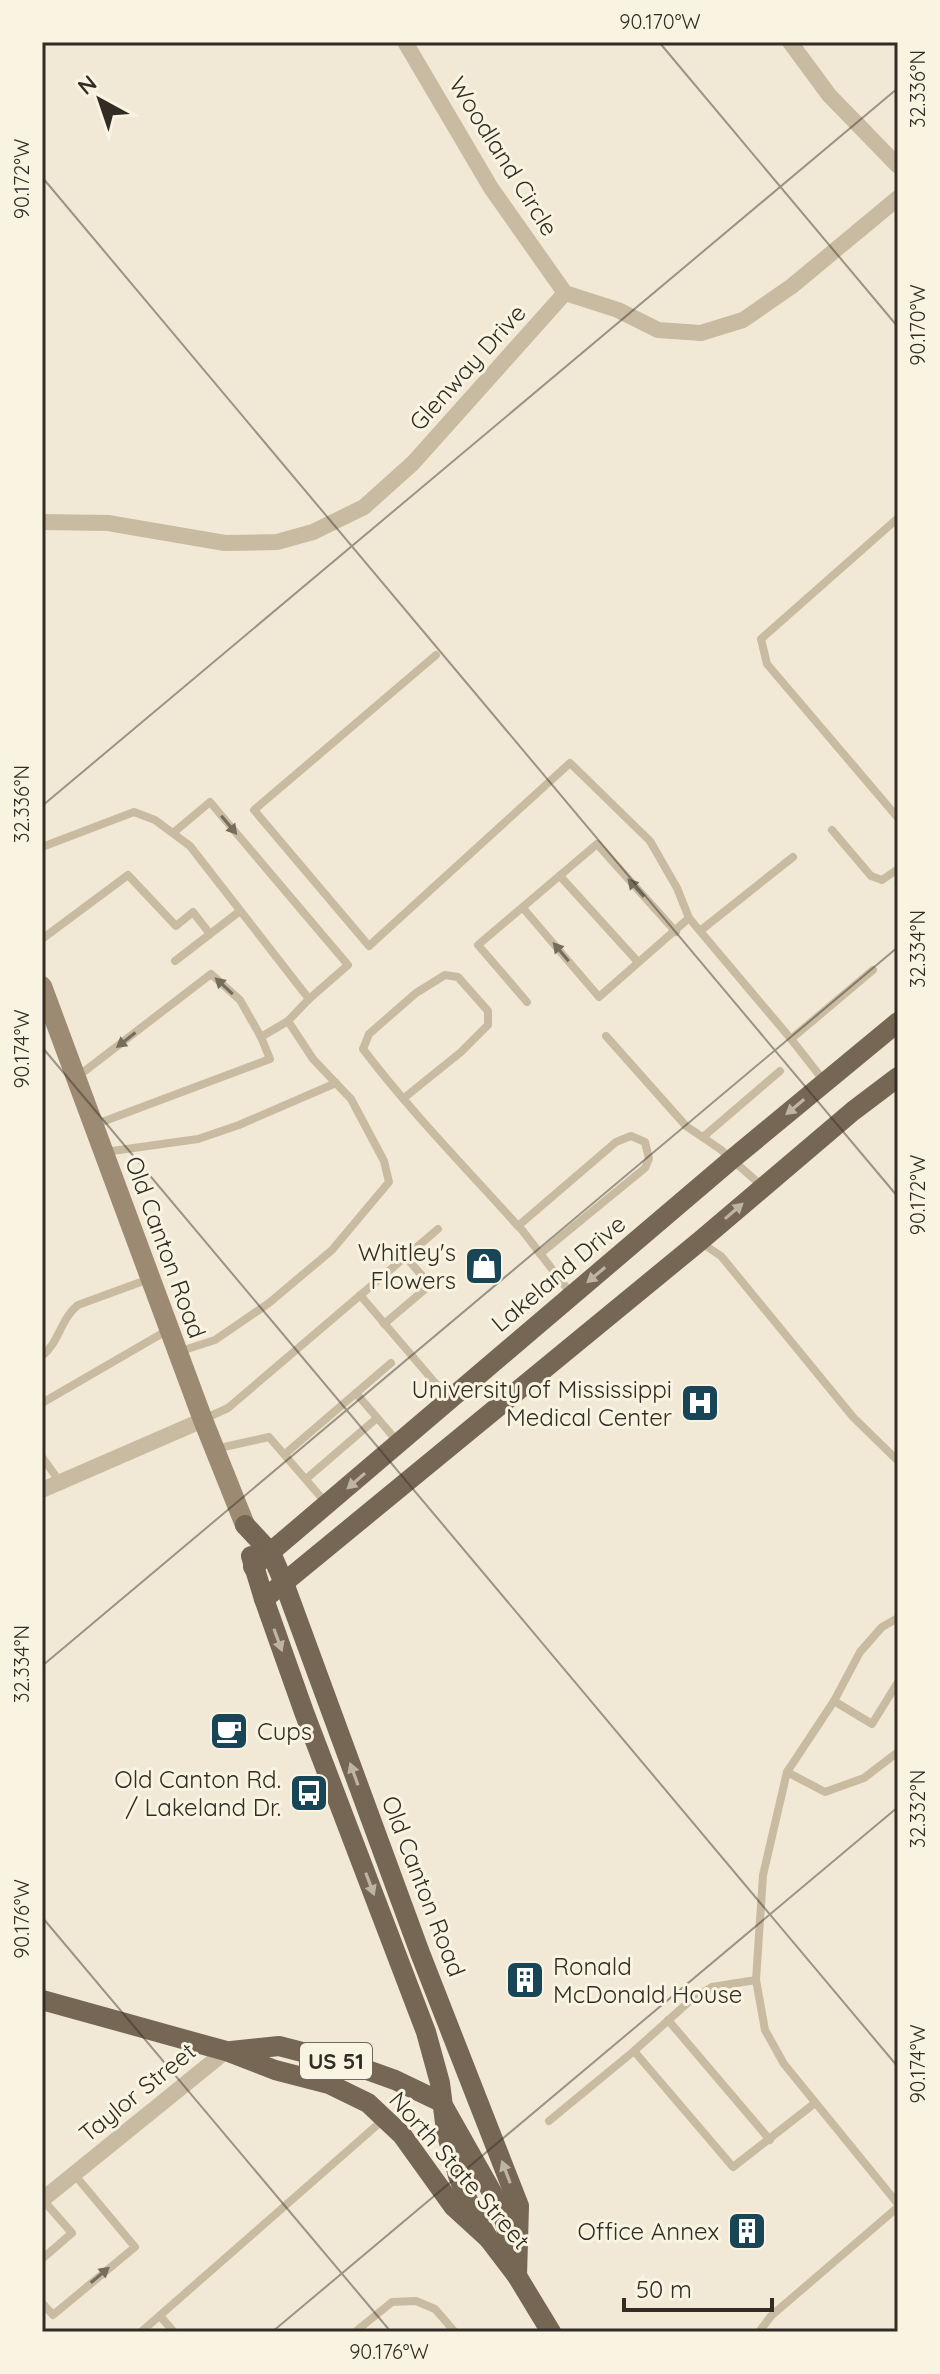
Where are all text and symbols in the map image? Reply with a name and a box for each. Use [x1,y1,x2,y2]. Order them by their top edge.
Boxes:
text: 90.170°W [619,9,701,34]
text: 32.336°N [905,50,930,128]
north arrow [60,60,140,140]
text: N [72,69,102,101]
street label: Woodland Circle [443,71,565,241]
text: 90.172°W [9,139,34,219]
text: 90.170°W [905,284,930,366]
street label: Glenway Drive [402,297,532,437]
text: 32.336°N [9,765,34,843]
one-way arrow [220,814,237,834]
one-way arrow [628,879,646,898]
text: 32.334°N [905,910,930,988]
one-way arrow [553,943,570,963]
one-way arrow [215,978,235,995]
text: 90.174°W [9,1009,34,1089]
one-way arrow [116,1031,136,1047]
one-way arrow [785,1098,805,1115]
street label: Old Canton Road [119,1152,213,1342]
text: 90.172°W [905,1155,930,1235]
one-way arrow [724,1203,744,1220]
street label: Lakeland Drive [485,1208,631,1338]
place label: Whitley's Flowers [358,1237,456,1295]
shop icon: Whitley's Flowers [463,1245,505,1287]
one-way arrow [587,1266,607,1283]
place label: University of Mississippi Medical Center [412,1374,672,1432]
hospital icon: University of Mississippi Medical Center [679,1382,721,1424]
one-way arrow [347,1472,367,1489]
text: 32.334°N [9,1625,34,1703]
one-way arrow [273,1629,285,1653]
cafe icon: Cups [208,1710,250,1752]
place label: Cups [257,1716,312,1746]
one-way arrow [347,1762,360,1786]
place label: Old Canton Rd. / Lakeland Dr. [114,1764,281,1822]
text: 32.332°N [905,1770,930,1848]
bus stop icon: Old Canton Rd. / Lakeland Dr. [288,1772,330,1814]
street label: Old Canton Road [376,1791,472,1981]
one-way arrow [364,1872,377,1896]
text: 90.176°W [9,1879,34,1959]
place label: Ronald McDonald House [553,1951,742,2009]
building icon: Ronald McDonald House [504,1959,546,2001]
text: 90.174°W [905,2024,930,2104]
street label: Taylor Street [73,2036,201,2148]
road number: US 51 [300,2043,372,2079]
street label: North State Street [383,2085,537,2255]
one-way arrow [499,2160,512,2184]
building icon: Office Annex [726,2210,768,2252]
place label: Office Annex [577,2216,719,2246]
scale bar [624,2262,772,2312]
one-way arrow [90,2267,110,2284]
text: 50 m [636,2274,692,2304]
text: 90.176°W [349,2339,429,2364]

